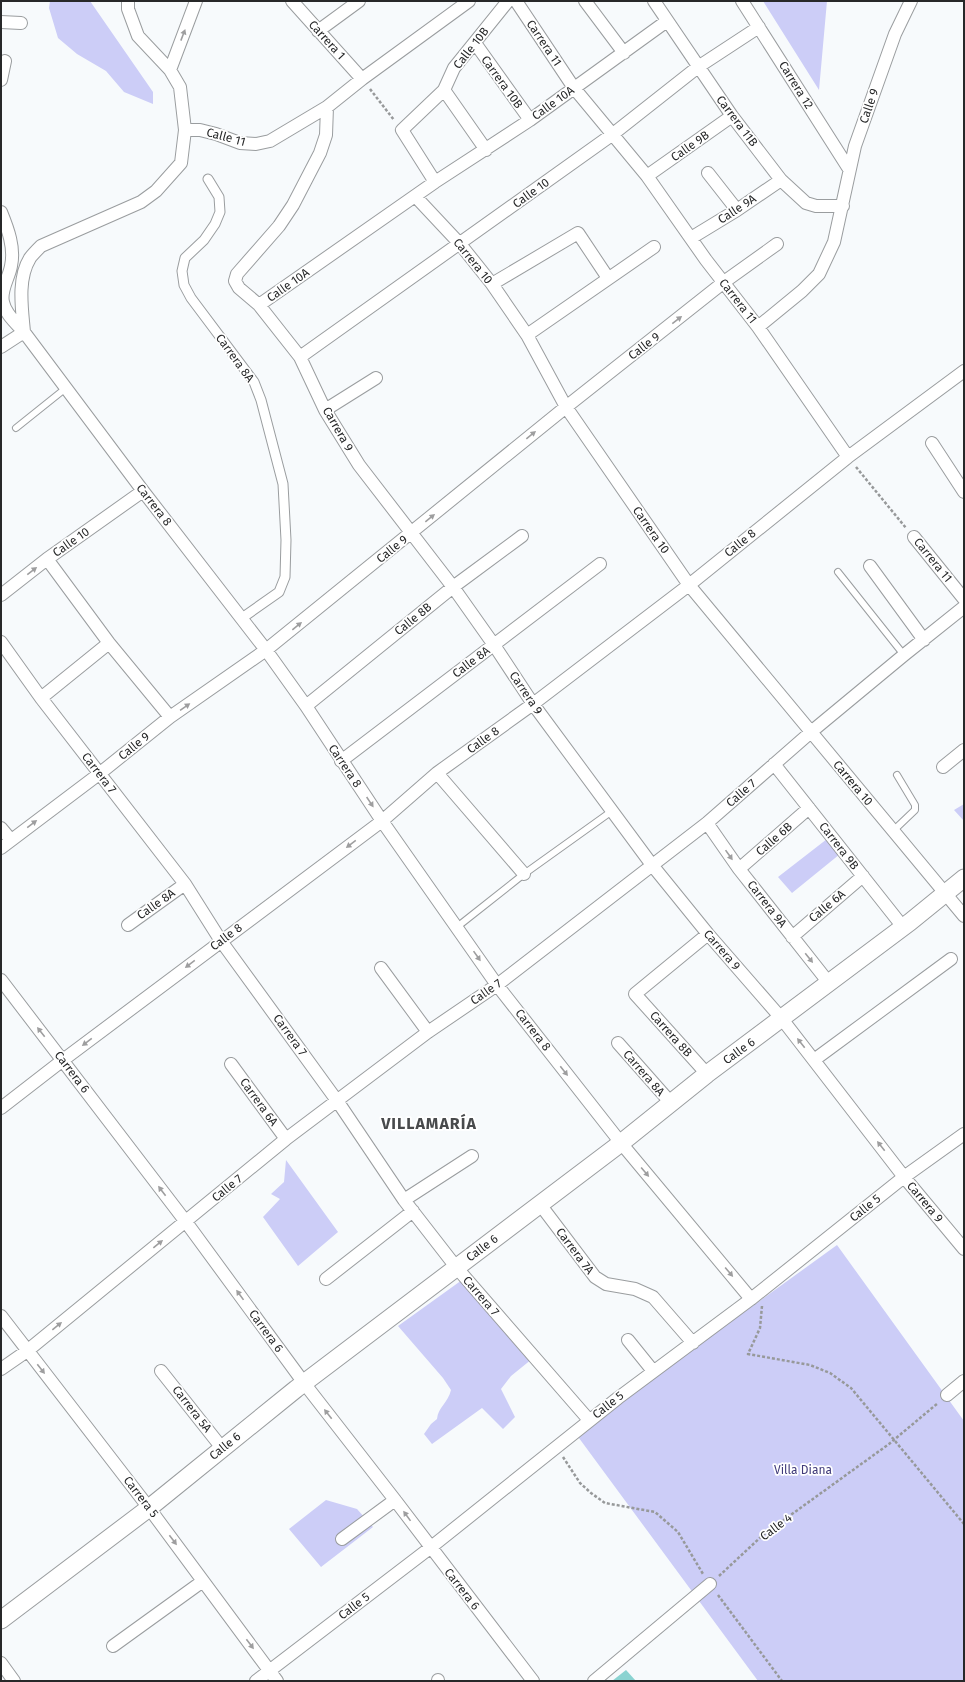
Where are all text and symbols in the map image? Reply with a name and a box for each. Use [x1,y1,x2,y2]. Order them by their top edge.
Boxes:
street label: Carrera 11 [523,17,565,69]
street label: Carrera 1 [306,18,348,62]
street label: Calle 10B [450,24,492,72]
one-way arrow [180,30,186,41]
street label: Carrera 10B [478,53,526,111]
street label: Carrera 12 [776,59,816,111]
street label: Calle 10A [529,83,577,123]
street label: Calle 9 [857,87,881,125]
street label: Carrera 11B [713,93,761,149]
street label: Calle 11 [205,125,247,149]
street label: Calle 9B [668,128,712,164]
street label: Calle 10 [510,175,552,211]
street label: Calle 9A [715,191,759,227]
street label: Carrera 10 [450,235,496,287]
street label: Calle 10A [264,265,312,305]
street label: Carrera 11 [716,276,760,326]
one-way arrow [671,315,682,324]
street label: Calle 9 [626,329,662,363]
street label: Carrera 8A [213,331,257,385]
street label: Carrera 9 [320,404,356,454]
one-way arrow [526,431,537,440]
street label: Carrera 8 [133,481,175,529]
street label: Carrera 10 [630,504,673,557]
one-way arrow [425,513,436,522]
street label: Calle 10 [50,524,92,560]
street label: Calle 8 [721,526,759,560]
street label: Calle 9 [374,532,410,566]
street label: Carrera 11 [911,535,955,585]
one-way arrow [26,567,37,576]
street label: Calle 8B [392,600,434,638]
one-way arrow [291,621,302,630]
street label: Calle 8A [450,643,493,681]
street label: Carrera 9 [507,669,545,717]
one-way arrow [180,703,191,711]
street label: Calle 8 [464,723,502,756]
street label: Calle 9 [116,729,152,763]
street label: Carrera 8 [325,742,365,791]
street label: Carrera 7 [79,750,119,796]
street label: Carrera 10 [830,758,876,809]
street label: Calle 7 [723,776,759,810]
one-way arrow [366,797,373,808]
street label: Calle 6B [753,819,795,859]
one-way arrow [27,820,37,828]
street label: Carrera 9B [816,820,862,872]
one-way arrow [345,840,356,848]
one-way arrow [725,850,733,860]
street label: Carrera 9A [744,878,790,930]
street label: Calle 8A [134,886,178,922]
street label: Calle 6A [806,887,848,925]
street label: Calle 8 [207,920,245,954]
street label: Carrera 9 [701,927,743,973]
one-way arrow [473,951,481,961]
one-way arrow [805,952,813,963]
one-way arrow [185,960,196,968]
street label: Calle 7 [468,976,504,1008]
street label: Carrera 8 [512,1006,554,1054]
street label: Carrera 8B [647,1008,695,1060]
street label: Carrera 7 [270,1012,310,1058]
one-way arrow [37,1026,45,1037]
street label: Calle 6 [720,1035,758,1067]
one-way arrow [81,1038,92,1047]
one-way arrow [797,1038,805,1049]
street label: Carrera 8A [620,1047,668,1099]
street label: Carrera 6 [52,1048,92,1096]
one-way arrow [560,1065,569,1076]
street label: Carrera 6A [237,1075,281,1129]
district label: VILLAMARÍA [380,1113,477,1133]
one-way arrow [876,1141,885,1152]
one-way arrow [641,1167,650,1178]
street label: Calle 7 [209,1172,245,1204]
street label: Carrera 9 [904,1179,946,1225]
one-way arrow [158,1185,167,1196]
street label: Calle 5 [847,1191,883,1225]
street label: Carrera 7A [553,1225,597,1277]
street label: Calle 6 [463,1232,501,1264]
one-way arrow [153,1240,164,1249]
one-way arrow [724,1267,733,1278]
street label: Carrera 7 [460,1273,502,1319]
one-way arrow [236,1290,244,1300]
street label: Carrera 6 [246,1307,286,1355]
one-way arrow [52,1322,63,1330]
one-way arrow [37,1364,46,1375]
street label: Carrera 5A [169,1383,215,1435]
street label: Calle 5 [590,1388,626,1422]
one-way arrow [324,1408,332,1419]
street label: Calle 6 [207,1429,243,1463]
park label: Villa Diana [774,1463,832,1477]
street label: Carrera 5 [121,1474,161,1520]
street label: Calle 4 [757,1510,795,1543]
one-way arrow [403,1511,411,1522]
one-way arrow [169,1534,177,1545]
street label: Carrera 6 [441,1565,483,1613]
street label: Calle 5 [336,1590,372,1622]
one-way arrow [246,1639,254,1650]

